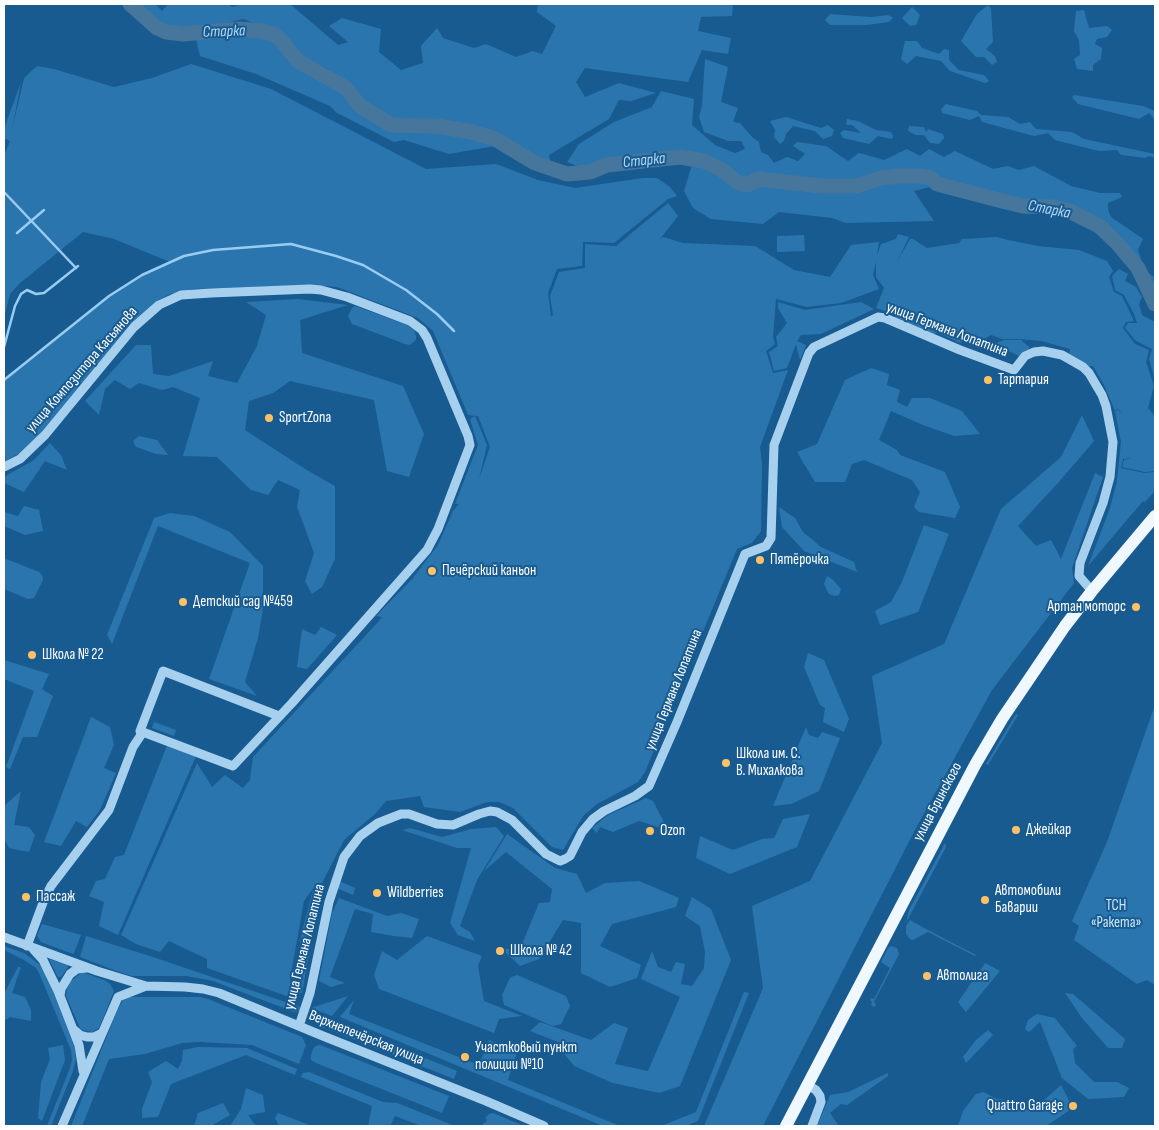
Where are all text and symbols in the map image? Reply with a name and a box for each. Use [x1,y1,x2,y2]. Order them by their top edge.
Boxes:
water label: Старка [202,22,246,42]
water label: Старка [622,149,666,173]
water label: Старка [1026,196,1072,224]
street label: улица Германа Лопатина [884,299,1010,361]
street label: улица Композитора Касьянова [22,303,142,437]
place label: Тартария [998,371,1049,389]
marker: Тартария [982,374,994,386]
place label: SportZona [279,409,331,427]
marker: SportZona [263,412,275,424]
place label: Пятёрочка [770,551,829,569]
marker: Пятёрочка [754,554,766,566]
place label: Печёрский каньон [442,562,536,580]
marker: Печёрский каньон [426,565,438,577]
place label: Детский сад №459 [193,593,293,611]
marker: Детский сад №459 [177,596,189,608]
place label: Артан моторс [1047,598,1126,616]
marker: Артан моторс [1130,601,1142,613]
street label: улица Германа Лопатина [642,627,706,753]
place label: Школа № 22 [42,646,104,664]
marker: Школа № 22 [26,649,38,661]
place label: Школа им. С. В. Михалкова [736,745,803,780]
marker: Школа им. С. В. Михалкова [720,757,732,769]
street label: улица Бринского [910,760,966,844]
place label: Джейкар [1026,821,1071,839]
place label: Ozon [660,822,685,840]
marker: Джейкар [1010,824,1022,836]
marker: Ozon [644,825,656,837]
street label: улица Германа Лопатина [281,882,329,1012]
place label: Автомобили Баварии [995,882,1061,917]
place label: Wildberries [387,884,444,902]
marker: Wildberries [371,887,383,899]
place label: Пассаж [36,888,75,906]
marker: Пассаж [20,891,32,903]
marker: Автомобили Баварии [979,894,991,906]
park label: ТСН «Ракета» [1091,897,1141,932]
place label: Школа № 42 [510,942,572,960]
marker: Школа № 42 [494,945,506,957]
place label: Автолига [937,967,988,985]
marker: Автолига [921,970,933,982]
street label: Верхнепечёрская улица [306,1007,426,1069]
place label: Участковый пункт полиции №10 [475,1039,577,1074]
marker: Участковый пункт полиции №10 [459,1051,471,1063]
place label: Quattro Garage [987,1097,1063,1115]
marker: Quattro Garage [1067,1100,1079,1112]

